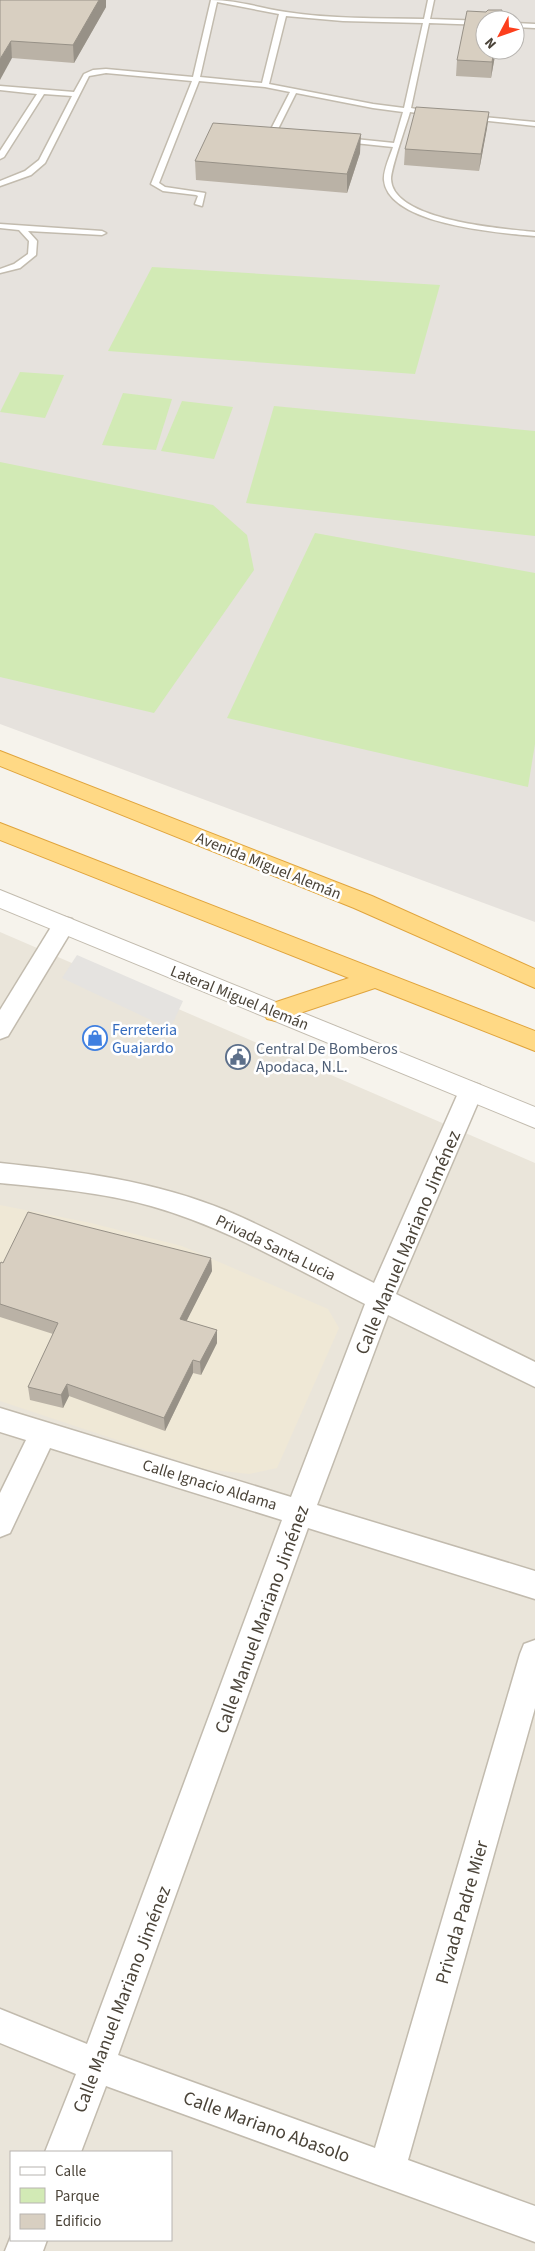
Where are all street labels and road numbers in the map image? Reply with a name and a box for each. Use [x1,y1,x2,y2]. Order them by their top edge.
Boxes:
street label: Avenida Miguel Alemán [193,827,345,905]
street label: Lateral Miguel Alemán [167,960,312,1036]
street label: Calle Manuel Mariano Jiménez [349,1126,468,1359]
street label: Privada Santa Lucia [212,1209,339,1287]
street label: Calle Ignacio Aldama [140,1454,280,1516]
street label: Calle Manuel Mariano Jiménez [208,1502,316,1737]
street label: Privada Padre Mier [429,1837,496,1987]
street label: Calle Manuel Mariano Jiménez [67,1882,178,2117]
street label: Calle Mariano Abasolo [179,2085,354,2170]

